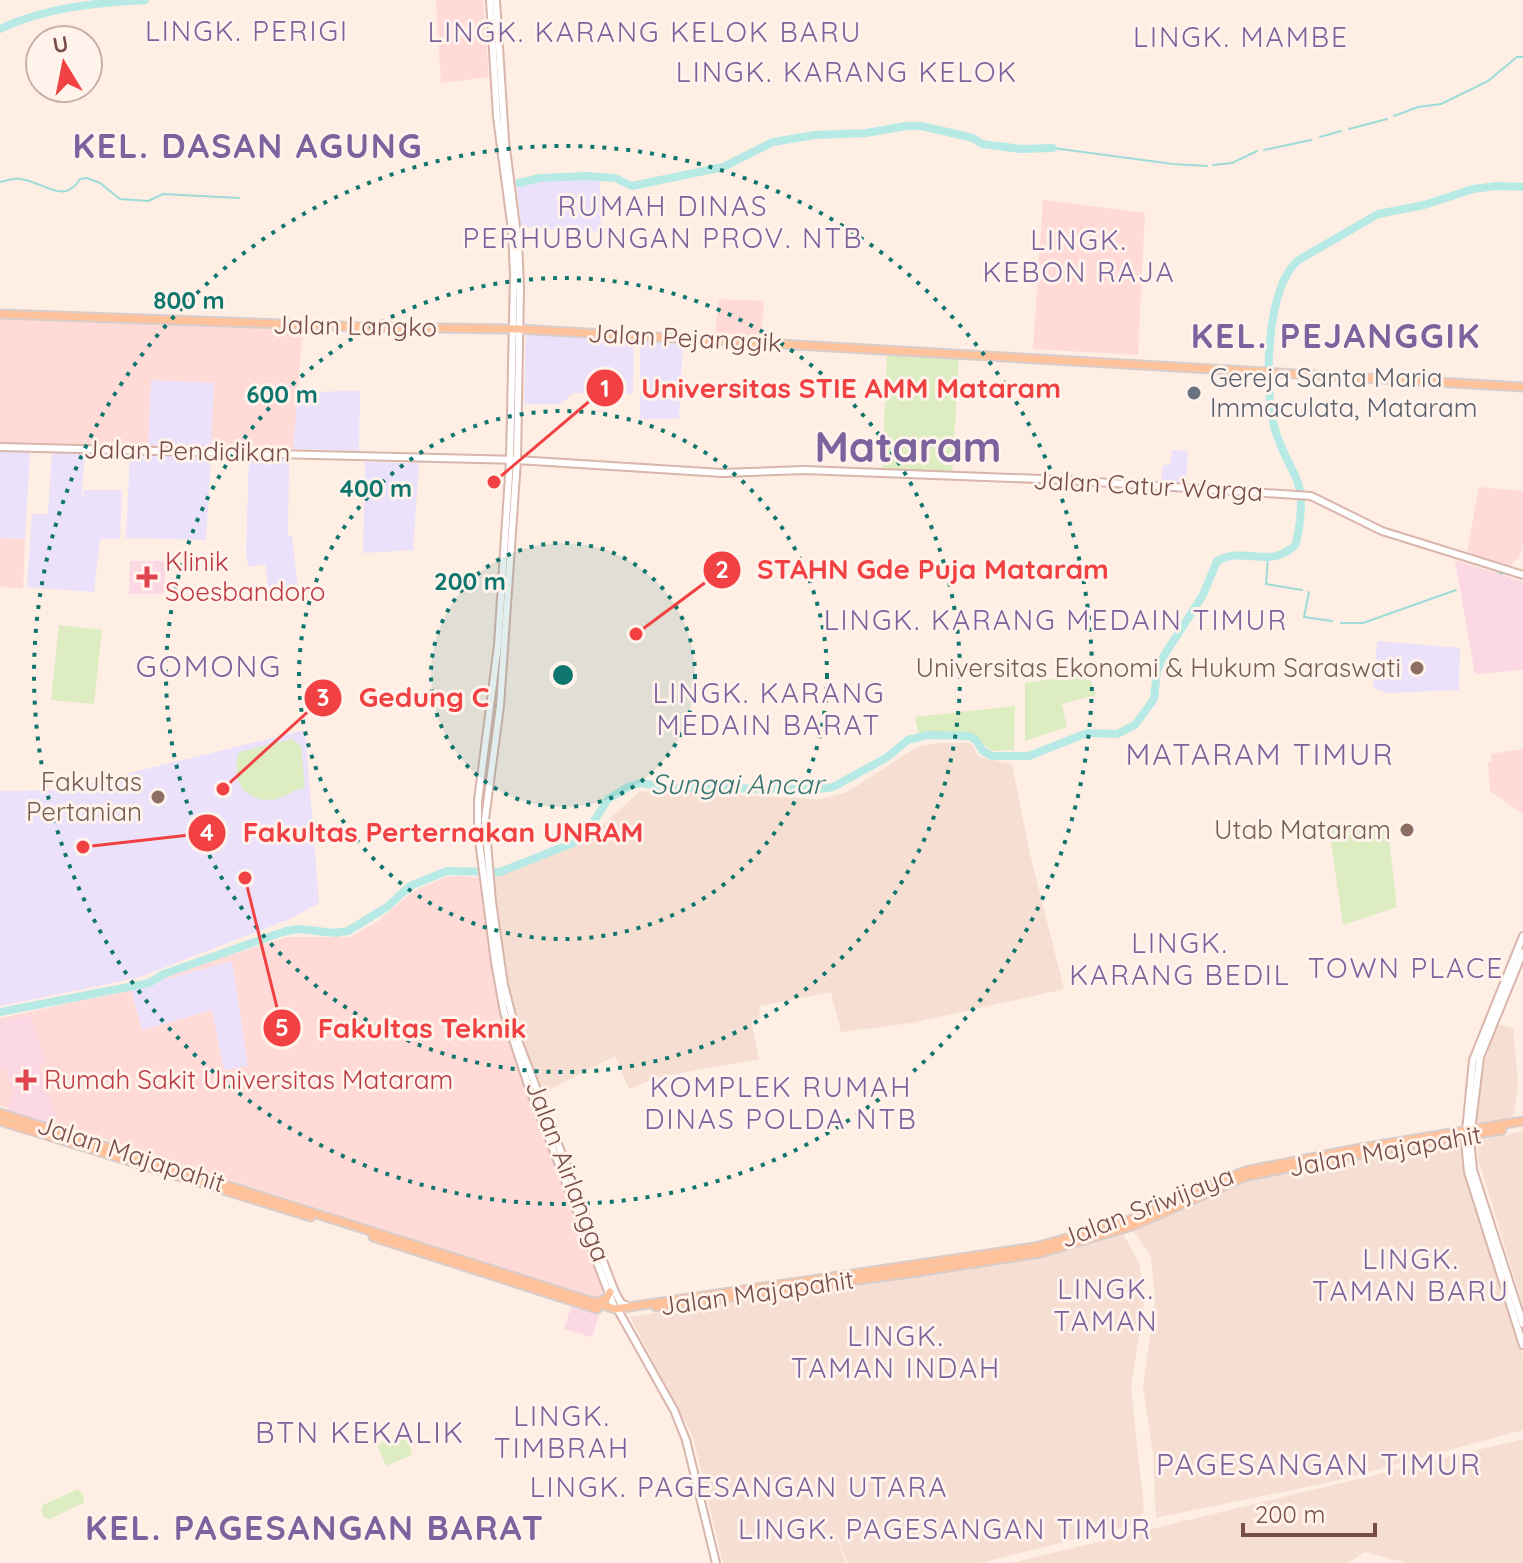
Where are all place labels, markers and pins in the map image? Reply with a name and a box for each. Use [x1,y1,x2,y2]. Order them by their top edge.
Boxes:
place label: Gereja Santa Maria Immaculata, Mataram [1210,361,1477,424]
callout: Universitas STIE AMM Mataram [585,362,1077,414]
marker: Gereja Santa Maria Immaculata, Mataram [1185,384,1203,402]
callout: STAHN Gde Puja Mataram [702,544,1125,596]
place label: Klinik Soesbandoro [165,545,325,608]
marker: Klinik Soesbandoro [136,566,158,588]
place label: Universitas Ekonomi & Hukum Saraswati [916,651,1401,684]
marker: Universitas Ekonomi & Hukum Saraswati [1408,659,1426,677]
centre of rings [549,661,577,689]
callout: Gedung C [303,672,505,724]
place label: Fakultas Pertanian [26,765,142,828]
marker: Fakultas Pertanian [149,788,167,806]
callout: Fakultas Perternakan UNRAM [187,807,660,859]
place label: Utab Mataram [1214,813,1391,846]
marker: Utab Mataram [1398,821,1416,839]
callout: Fakultas Teknik [262,1002,543,1054]
place label: Rumah Sakit Universitas Mataram [44,1063,453,1096]
marker: Rumah Sakit Universitas Mataram [15,1069,37,1091]

